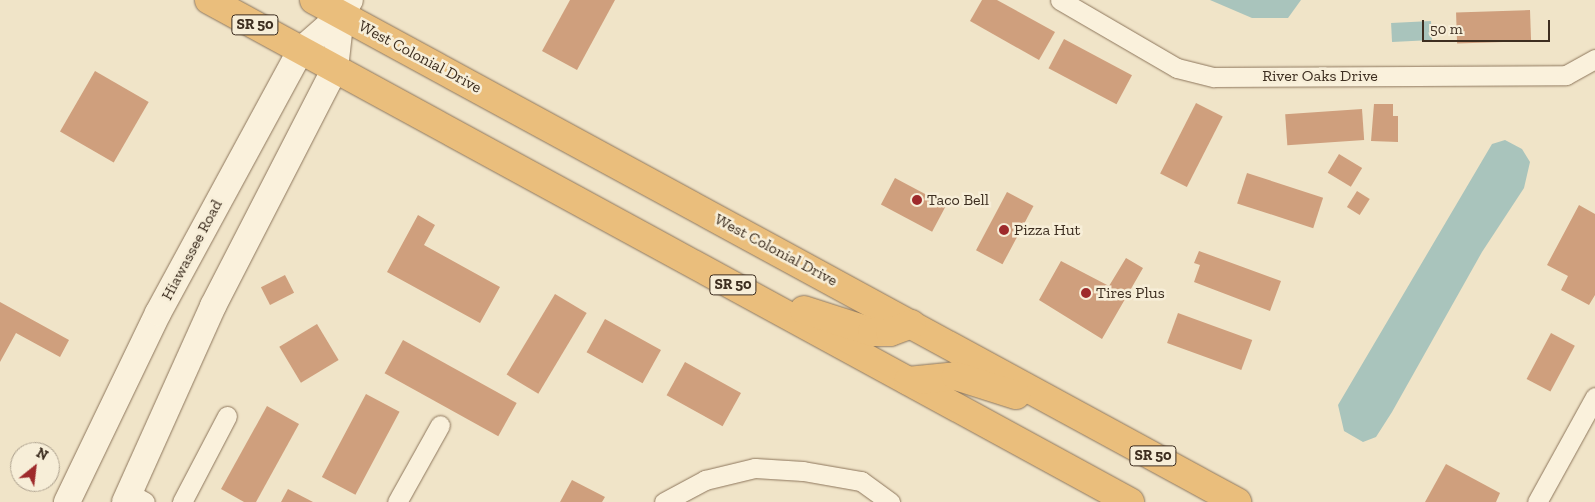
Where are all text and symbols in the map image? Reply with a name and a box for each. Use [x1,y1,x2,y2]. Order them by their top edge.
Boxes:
scale bar [1425,10,1552,42]
road number: SR 50 [231,12,279,38]
street label: West Colonial Drive [355,17,485,97]
text: 50 m [1430,20,1463,38]
street label: River Oaks Drive [1262,66,1378,86]
place label: Taco Bell [927,190,989,210]
marker: Taco Bell [911,194,923,206]
street label: Hiawassee Road [157,196,227,304]
street label: West Colonial Drive [711,210,841,290]
place label: Pizza Hut [1014,220,1081,240]
marker: Pizza Hut [998,224,1010,236]
road number: SR 50 [709,272,757,298]
place label: Tires Plus [1096,283,1165,303]
marker: Tires Plus [1080,287,1092,299]
north arrow [10,442,60,492]
text: N [33,444,51,464]
road number: SR 50 [1129,444,1177,468]

